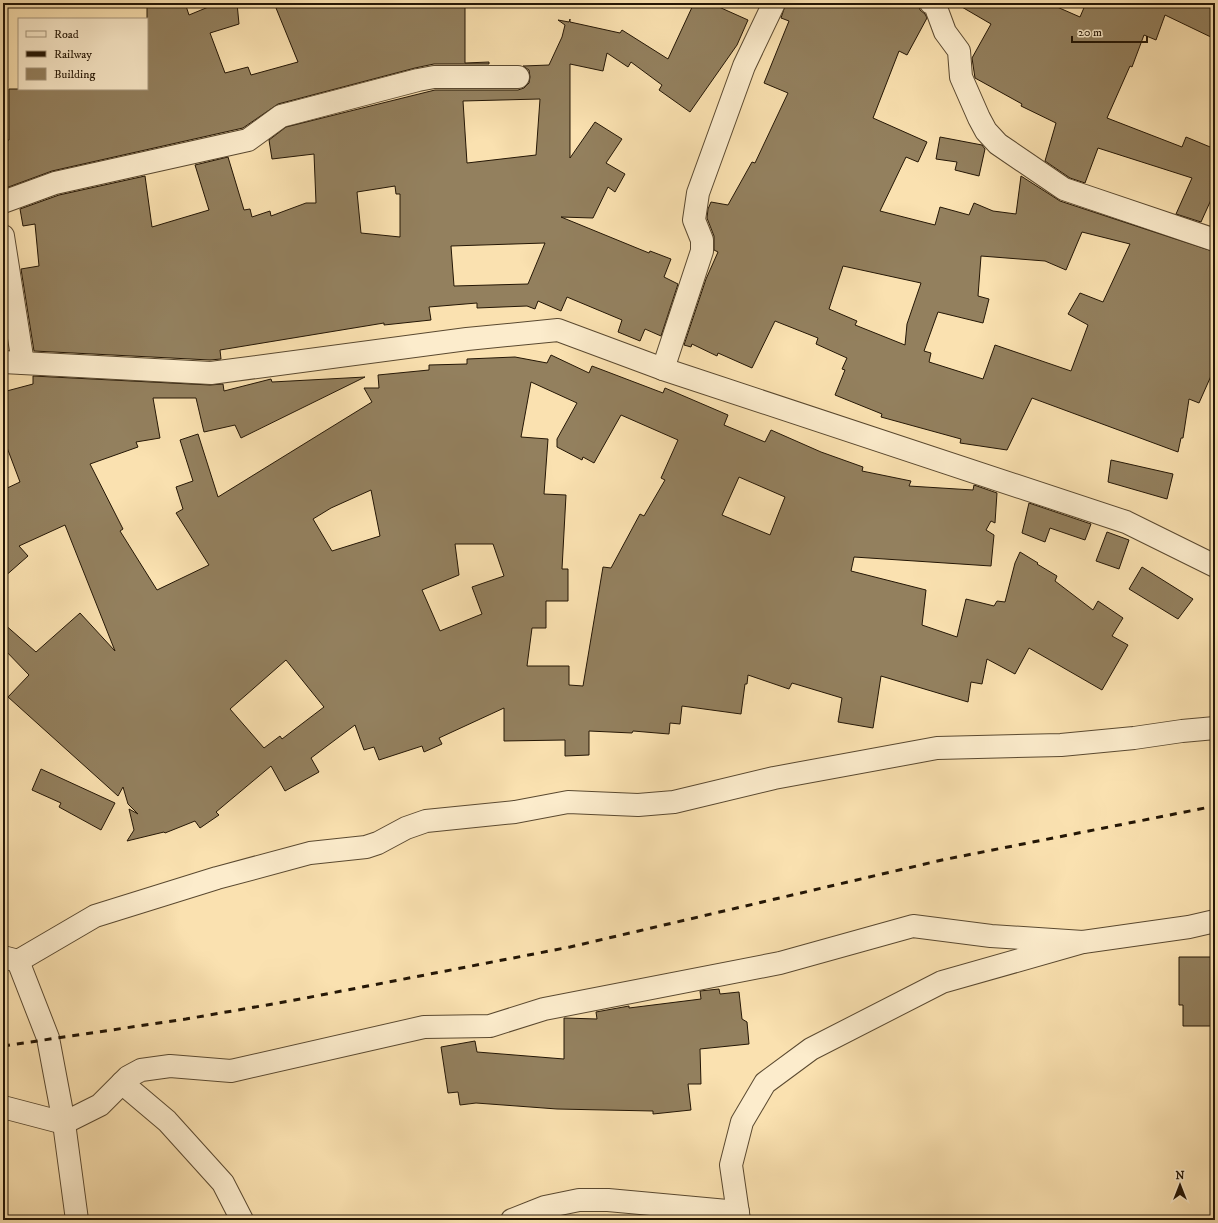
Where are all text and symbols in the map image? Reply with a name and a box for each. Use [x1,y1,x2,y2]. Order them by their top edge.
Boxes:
legend [18,18,148,90]
scale bar [1072,18,1147,44]
text: 20 m [1078,25,1102,40]
text: Road [54,27,79,42]
text: Railway [54,47,92,62]
text: Building [54,67,95,82]
north arrow [1160,1165,1200,1205]
text: N [1175,1169,1185,1183]

